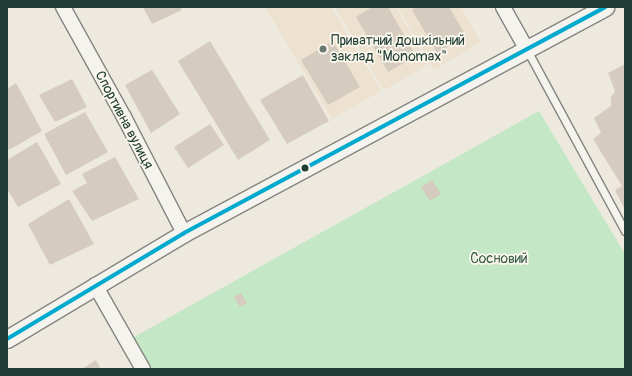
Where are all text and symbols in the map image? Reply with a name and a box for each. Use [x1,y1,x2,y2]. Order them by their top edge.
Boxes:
place label: Приватний дошкільний заклад "Monomax" [331,33,465,66]
marker: Приватний дошкільний заклад "Monomax" [318,44,328,54]
street label: Спортивна вулиця [91,68,157,172]
unlabelled marker [300,163,310,173]
park label: Сосновий [470,251,528,267]

